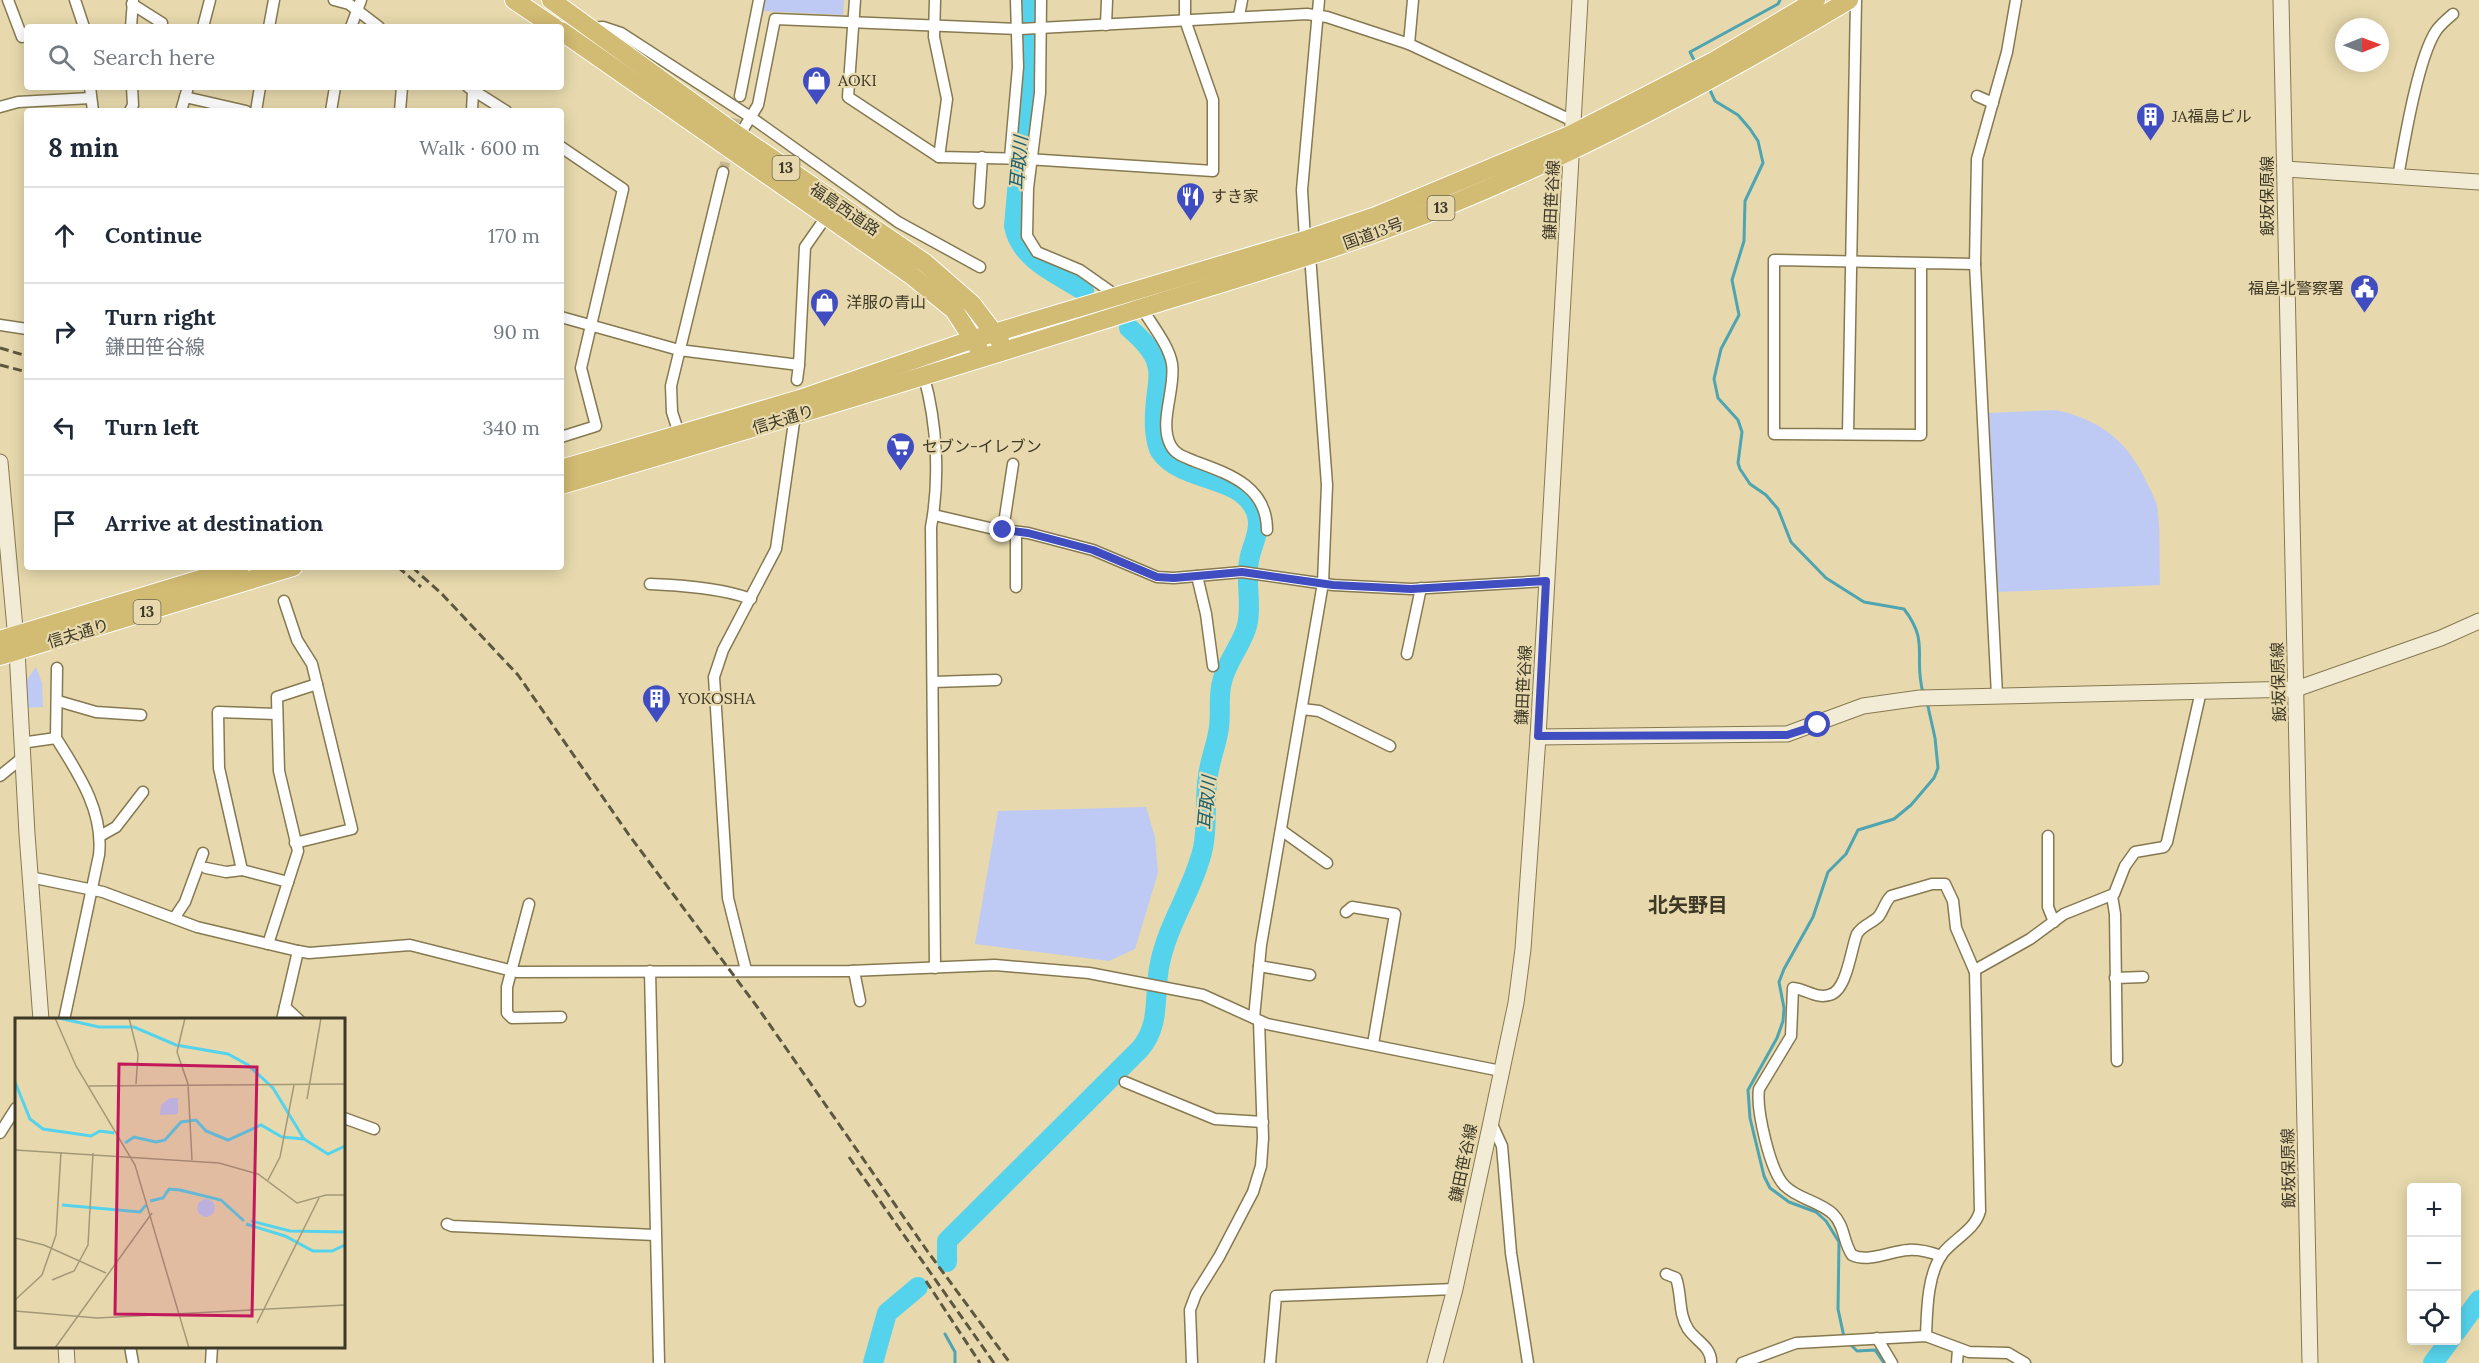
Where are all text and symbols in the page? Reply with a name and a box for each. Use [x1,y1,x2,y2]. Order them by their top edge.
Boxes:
north arrow [2335,18,2389,72]
search box [24,24,564,90]
icon: search [45,41,78,74]
text: Search here [93,43,215,71]
shop icon: AOKI [801,64,833,106]
place label: AOKI [837,70,877,90]
building icon: JA福島ビル [2135,100,2167,142]
place label: JA福島ビル [2171,106,2252,126]
text: 8 min [48,131,119,164]
water label: 耳取川 [1005,133,1032,191]
text: Walk · 600 m [419,135,540,160]
road number: 13 [772,156,800,180]
street label: 飯坂保原線 [2257,156,2277,236]
street label: 鎌田笹谷線 [1539,160,1563,240]
street label: 福島西道路 [806,178,884,240]
restaurant icon: すき家 [1174,180,1206,222]
place label: すき家 [1211,186,1259,206]
road number: 13 [1428,196,1454,220]
street label: 国道13号 [1340,213,1406,253]
icon: ahead [48,219,81,252]
text: Continue [105,221,202,249]
text: 170 m [488,223,540,248]
public building icon: 福島北警察署 [2349,272,2381,314]
place label: 福島北警察署 [2248,278,2344,298]
shop icon: 洋服の青山 [809,286,841,328]
place label: 洋服の青山 [846,292,926,312]
text: Turn right [105,303,216,331]
icon: right [48,315,81,348]
text: 90 m [493,319,540,344]
text: 鎌田笹谷線 [105,334,205,359]
street label: 信夫通り [749,400,817,438]
icon: left [48,411,81,444]
text: Turn left [105,413,199,441]
text: 340 m [482,415,540,440]
supermarket icon: セブン-イレブン [885,430,917,472]
place label: セブン-イレブン [922,436,1042,456]
icon: arrive [48,507,81,540]
text: Arrive at destination [105,509,323,537]
route end [989,516,1015,542]
road number: 13 [134,600,160,624]
street label: 信夫通り [44,614,112,652]
street label: 飯坂保原線 [2267,642,2289,722]
street label: 鎌田笹谷線 [1511,645,1535,725]
building icon: YOKOSHA [641,682,673,724]
place label: YOKOSHA [677,688,756,708]
route start [1804,711,1830,737]
water label: 耳取川 [1193,773,1220,831]
district label: 北矢野目 [1648,892,1728,917]
inset map [15,1018,345,1348]
street label: 鎌田笹谷線 [1445,1122,1481,1204]
street label: 飯坂保原線 [2277,1128,2299,1208]
map controls [2407,1183,2461,1345]
button: + [2407,1183,2461,1237]
button: − [2407,1237,2461,1291]
button: locate [2407,1291,2461,1345]

